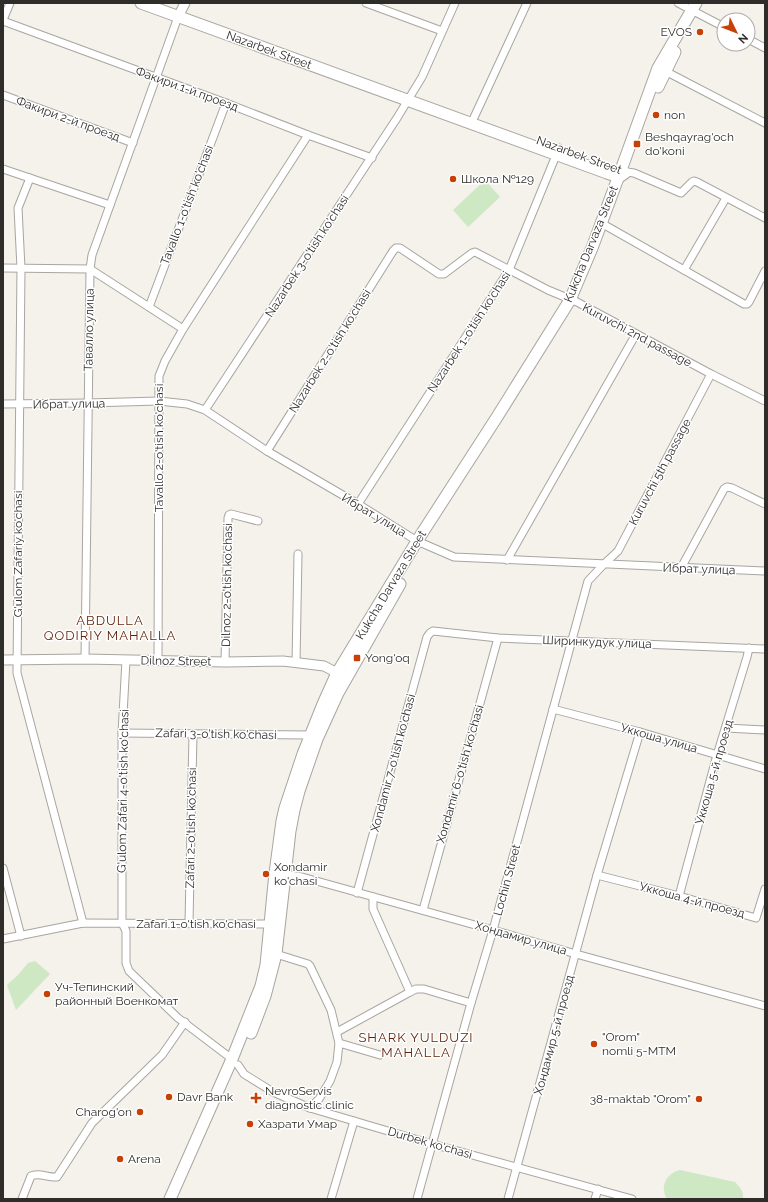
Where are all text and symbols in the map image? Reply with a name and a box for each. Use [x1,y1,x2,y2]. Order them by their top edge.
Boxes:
north arrow [716,12,756,52]
place label: EVOS [661,25,692,39]
marker: EVOS [695,27,705,37]
street label: Nazarbek Street [225,28,313,72]
text: N [735,31,751,46]
street label: Факири 1-й проезд [134,64,240,114]
street label: Факири 2-й проезд [14,94,122,144]
place label: non [664,108,685,122]
marker: non [651,110,661,120]
place label: Beshqayrag'och do'koni [645,130,734,158]
street label: Nazarbek Street [535,133,623,177]
marker: Beshqayrag'och do'koni [632,139,642,149]
street label: Tavallo 1-o'tish ko'chasi [158,143,216,267]
place label: Школа №129 [461,172,534,186]
marker: Школа №129 [448,174,458,184]
street label: Kukcha Darvaza Street [561,184,621,304]
street label: Nazarbek 3-o'tish ko'chasi [262,192,352,320]
street label: Nazarbek 1-o'tish ko'chasi [425,269,513,395]
street label: Nazarbek 2-o'tish ko'chasi [286,287,374,415]
street label: Тавалло улица [81,288,97,372]
street label: Kuruvchi 2nd passage [580,300,694,370]
street label: Tavallo 2-o'tish ko'chasi [152,384,166,512]
street label: Ибрат улица [33,396,105,412]
street label: Kuruvchi 5th passage [626,416,694,528]
street label: Ибрат улица [339,490,409,540]
street label: G'ulom Zafariy ko'chasi [11,491,25,617]
street label: Dilnoz 2-o'tish ko'chasi [219,523,235,647]
street label: Kukcha Darvaza Street [353,528,429,642]
street label: Ибрат улица [662,561,736,577]
district label: ABDULLA QODIRIY MAHALLA [44,613,176,643]
street label: Ширинкудук улица [542,633,652,651]
place label: Yong'oq [365,651,410,665]
street label: Dilnoz Street [141,653,211,669]
marker: Yong'oq [352,653,362,663]
street label: Xondamir 7-o'tish ko'chasi [368,692,418,834]
street label: Xondamir 6-o'tish ko'chasi [433,703,487,845]
street label: G'ulom Zafari 4-o'tish ko'chasi [115,709,131,873]
street label: Уккоша 5-й проезд [692,718,736,826]
street label: Уккоша улица [619,720,699,756]
street label: Zafari 3-o'tish ko'chasi [155,726,277,742]
street label: Zafari 2-o'tish ko'chasi [183,767,199,889]
street label: Lochin Street [491,843,523,917]
place label: Xondamir ko'chasi [274,860,328,888]
marker: Xondamir ko'chasi [261,869,271,879]
street label: Уккоша 4-й проезд [638,879,746,921]
street label: Zafari 1-o'tish ko'chasi [136,917,256,931]
street label: Хондамир улица [473,918,569,958]
street label: Хондамир 5-й проезд [531,973,577,1097]
place label: Уч-Тепинский районный Военкомат [55,980,179,1008]
marker: Уч-Тепинский районный Военкомат [42,989,52,999]
district label: SHARK YULDUZI MAHALLA [358,1030,474,1060]
place label: "Orom" nomli 5-MTM [602,1030,676,1058]
marker: "Orom" nomli 5-MTM [589,1039,599,1049]
place label: NevroServis diagnostic clinic [265,1084,354,1112]
place label: Davr Bank [177,1090,234,1104]
marker: Davr Bank [164,1092,174,1102]
marker: NevroServis diagnostic clinic [250,1092,262,1104]
place label: 38-maktab "Orom" [590,1092,691,1106]
marker: 38-maktab "Orom" [694,1094,704,1104]
place label: Charog'on [76,1105,132,1119]
marker: Charog'on [135,1107,145,1117]
place label: Хазрати Умар [258,1117,337,1131]
marker: Хазрати Умар [245,1119,255,1129]
street label: Durbek ko'chasi [386,1124,474,1162]
place label: Arena [128,1152,161,1166]
marker: Arena [115,1154,125,1164]

